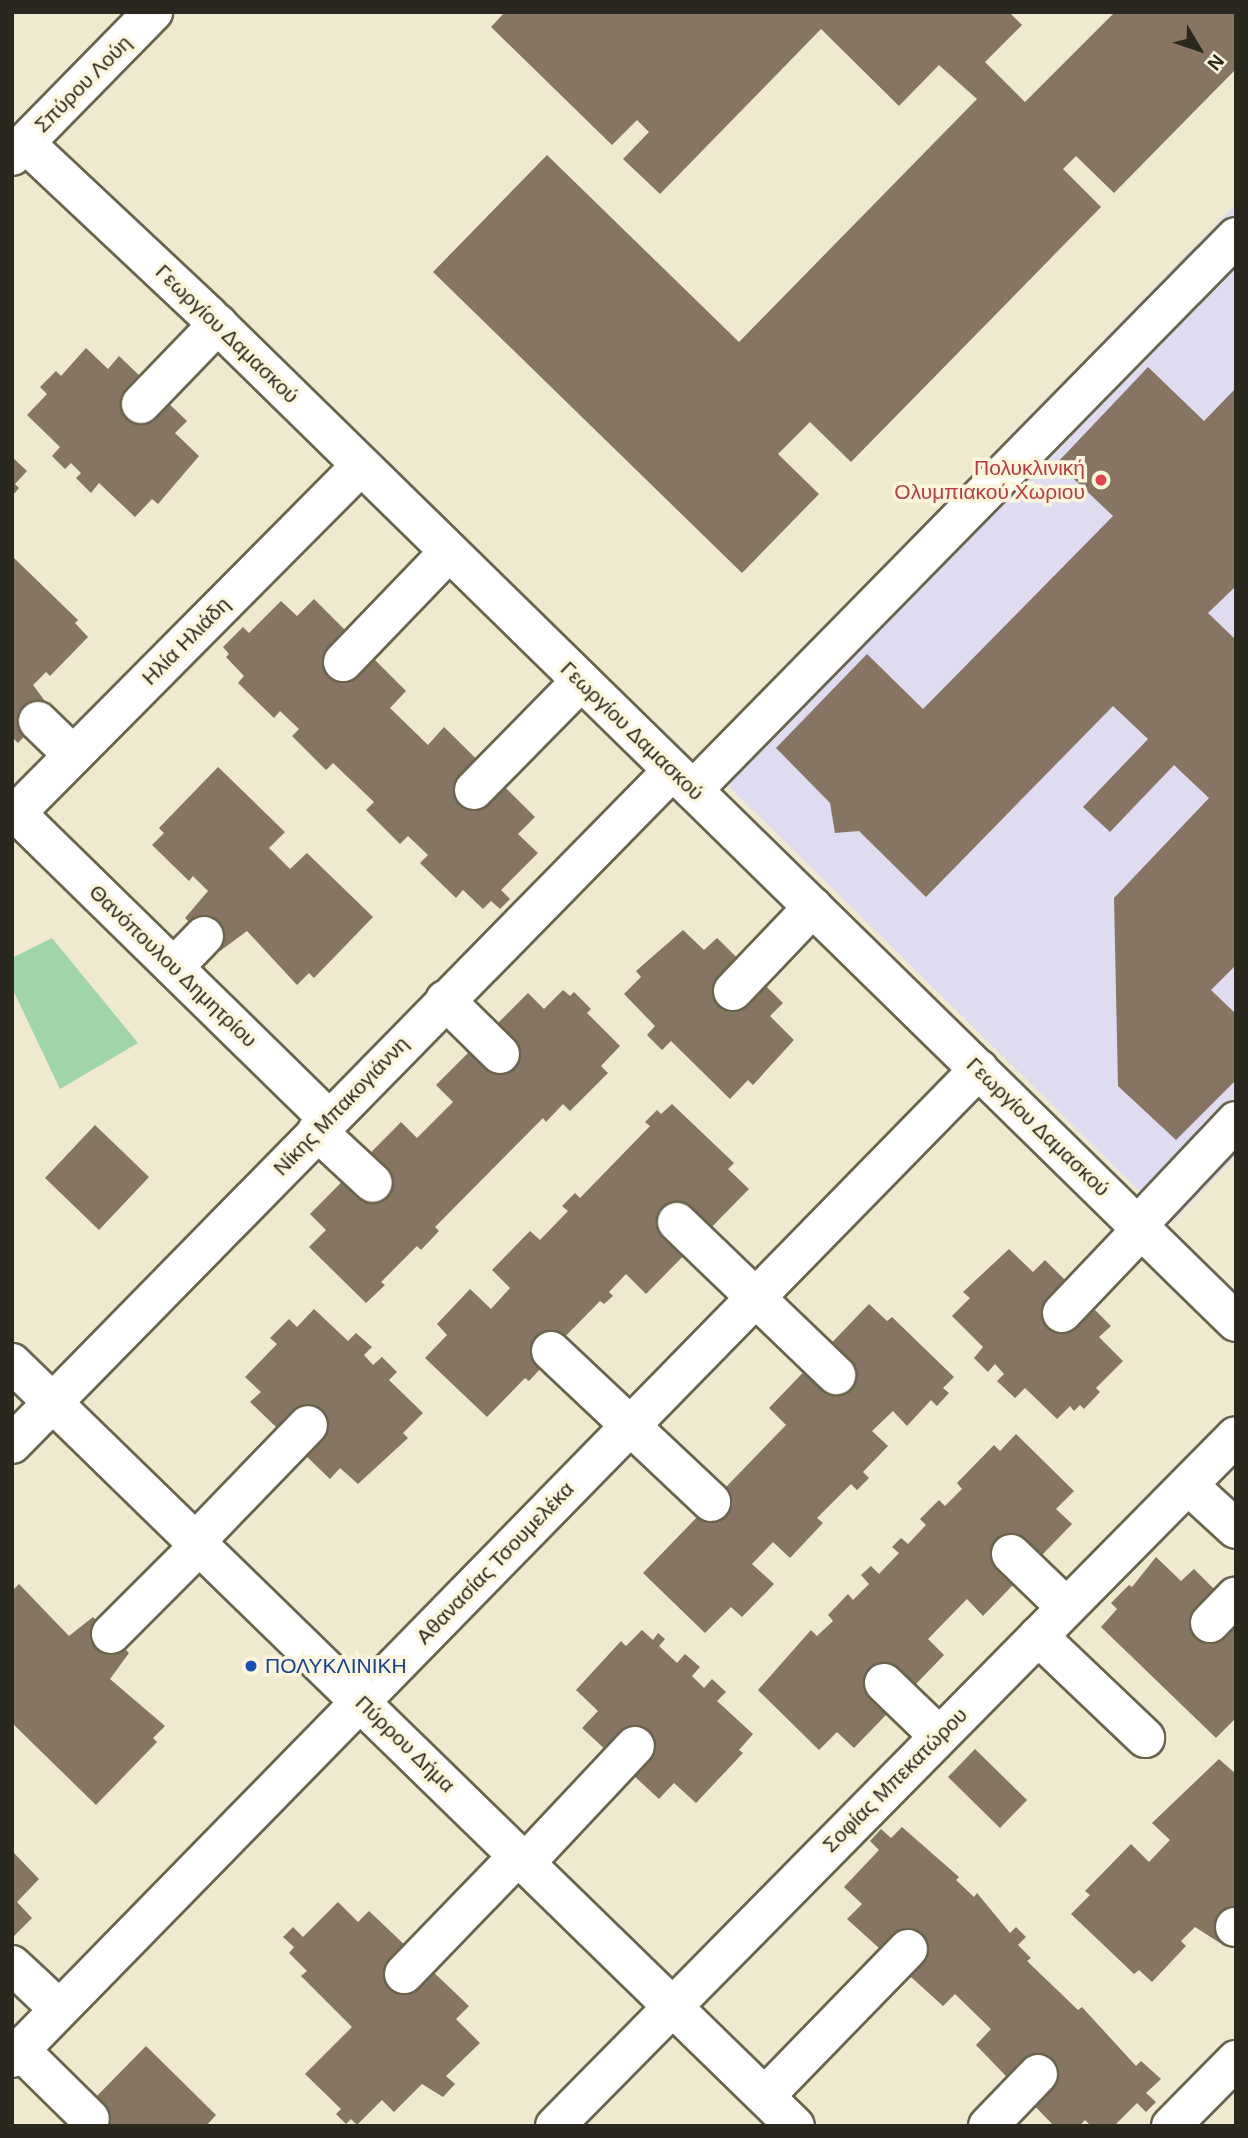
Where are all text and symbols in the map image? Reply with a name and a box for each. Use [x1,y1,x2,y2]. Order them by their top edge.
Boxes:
north arrow [1164,14,1234,84]
street label: Σπύρου Λούη [29,30,137,138]
text: N [1203,51,1228,74]
street label: Γεωργίου Δαμασκού [150,259,304,409]
place label: Πολυκλινική Ολυμπιακού Χωριου [894,455,1085,505]
marker: Πολυκλινική Ολυμπιακού Χωριου [1091,470,1111,490]
street label: Ηλία Ηλιάδη [137,592,235,690]
street label: Γεωργίου Δαμασκού [555,656,709,806]
street label: Θανόπουλου Δημητρίου [84,879,262,1053]
street label: Νίκης Μπακογιάννη [268,1031,414,1181]
street label: Γεωργίου Δαμασκού [961,1052,1115,1202]
street label: Αθανασίας Τσουμελέκα [411,1476,579,1650]
place label: ΠΟΛΥΚΛΙΝΙΚΗ [265,1653,407,1679]
marker: ΠΟΛΥΚΛΙΝΙΚΗ [243,1658,259,1674]
street label: Πύρρου Δήμα [350,1690,460,1798]
street label: Σοφίας Μπεκατώρου [817,1702,973,1858]

